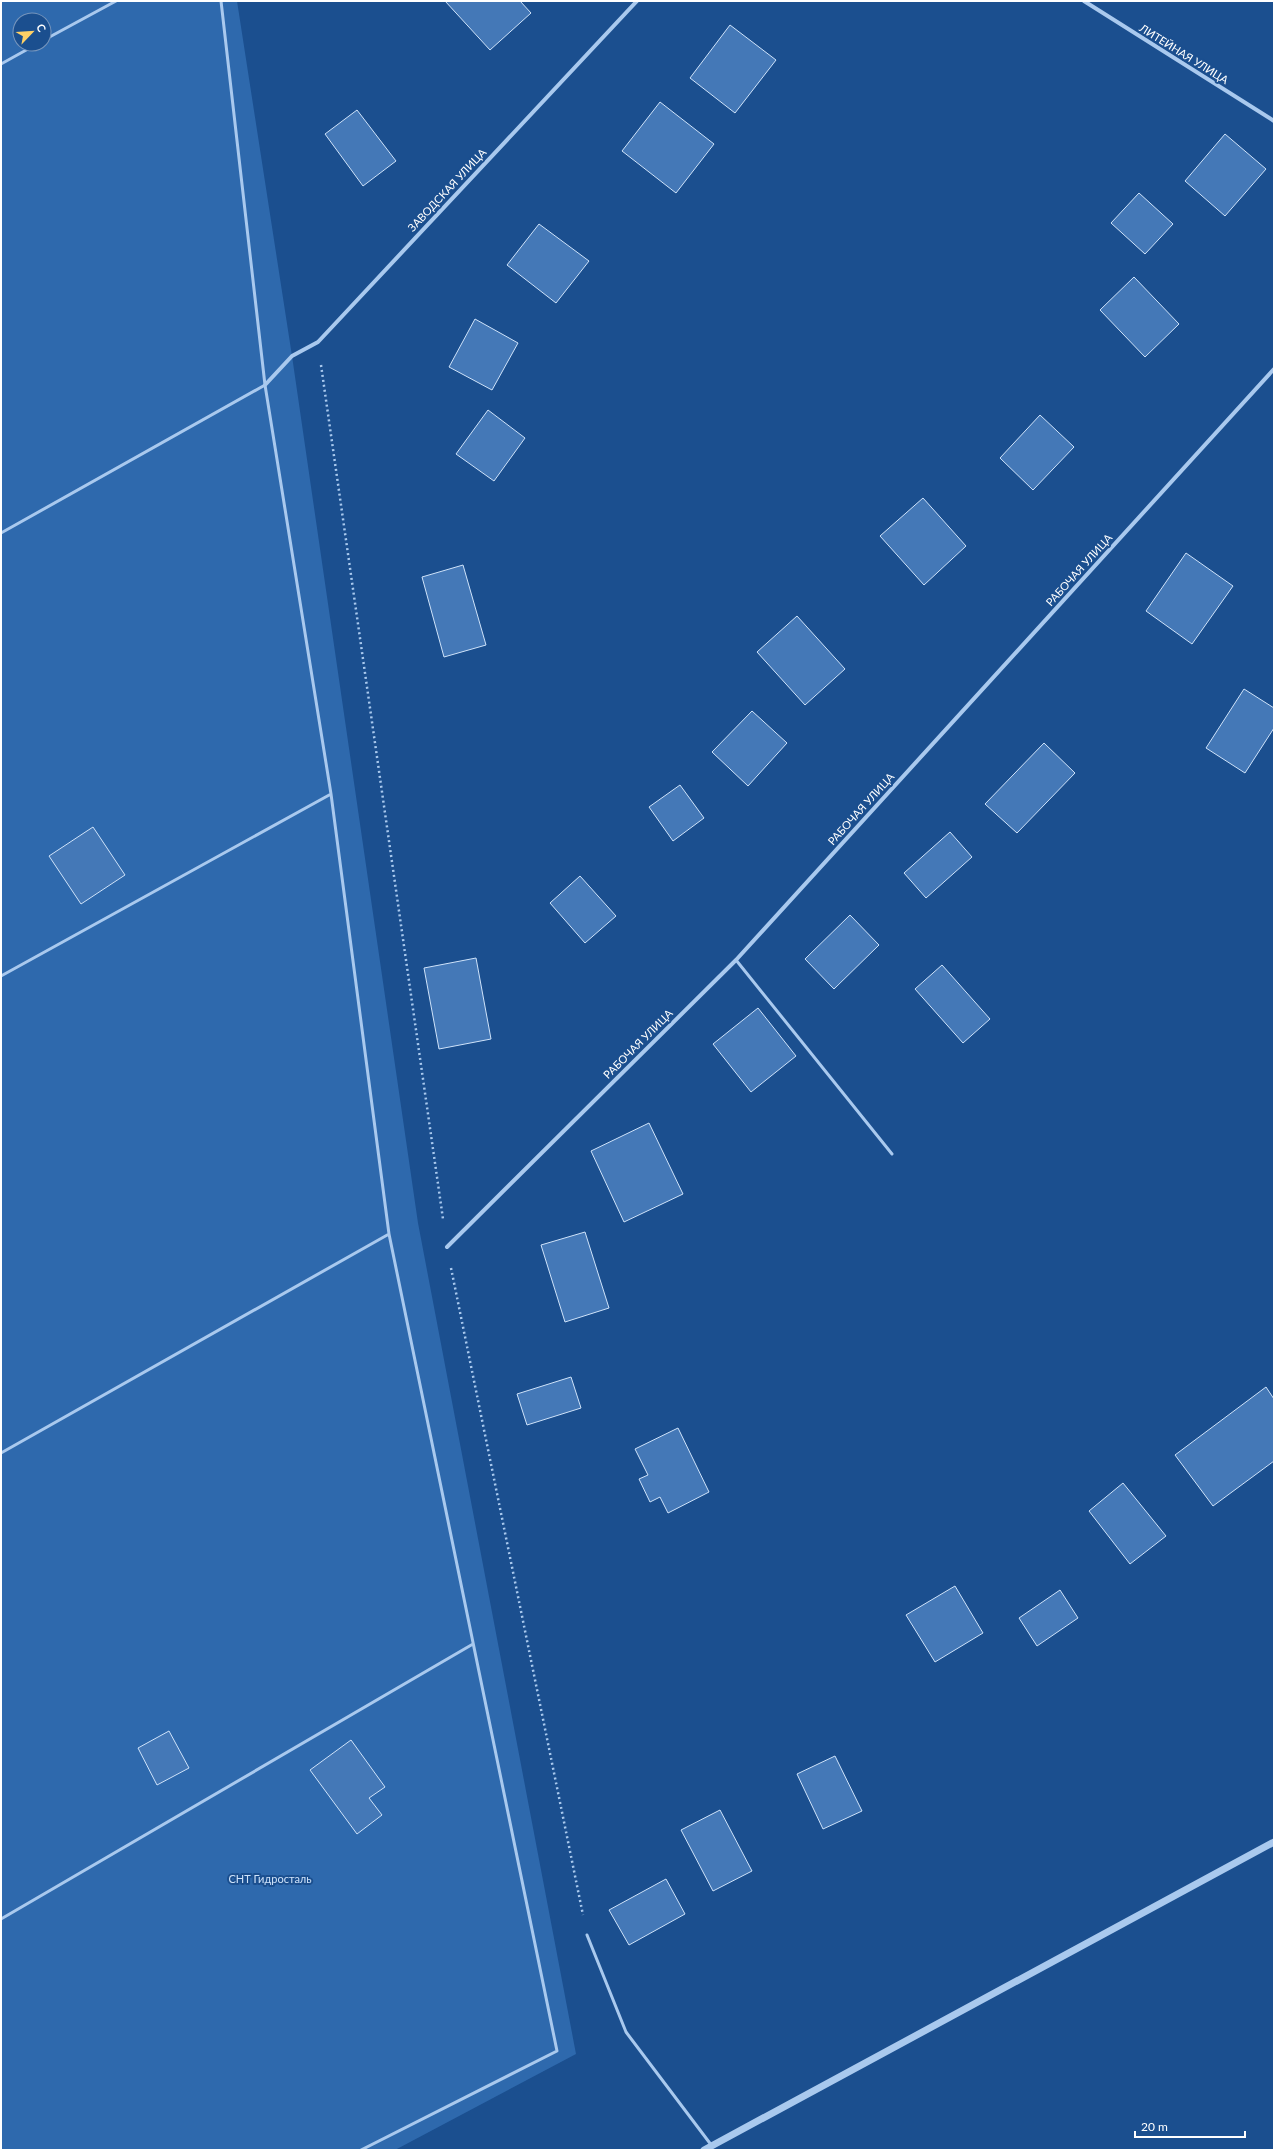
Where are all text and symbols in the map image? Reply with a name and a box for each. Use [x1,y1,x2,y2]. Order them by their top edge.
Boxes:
north arrow [12,12,52,52]
street label: ЛИТЕЙНАЯ УЛИЦА [1137,20,1232,86]
text: С [34,22,49,34]
street label: ЗАВОДСКАЯ УЛИЦА [405,145,489,234]
street label: РАБОЧАЯ УЛИЦА [1043,530,1115,608]
street label: РАБОЧАЯ УЛИЦА [825,769,897,847]
street label: РАБОЧАЯ УЛИЦА [600,1006,675,1081]
park label: СНТ Гидросталь [228,1872,312,1885]
scale bar [1135,2113,1245,2139]
text: 20 m [1141,2119,1168,2134]

